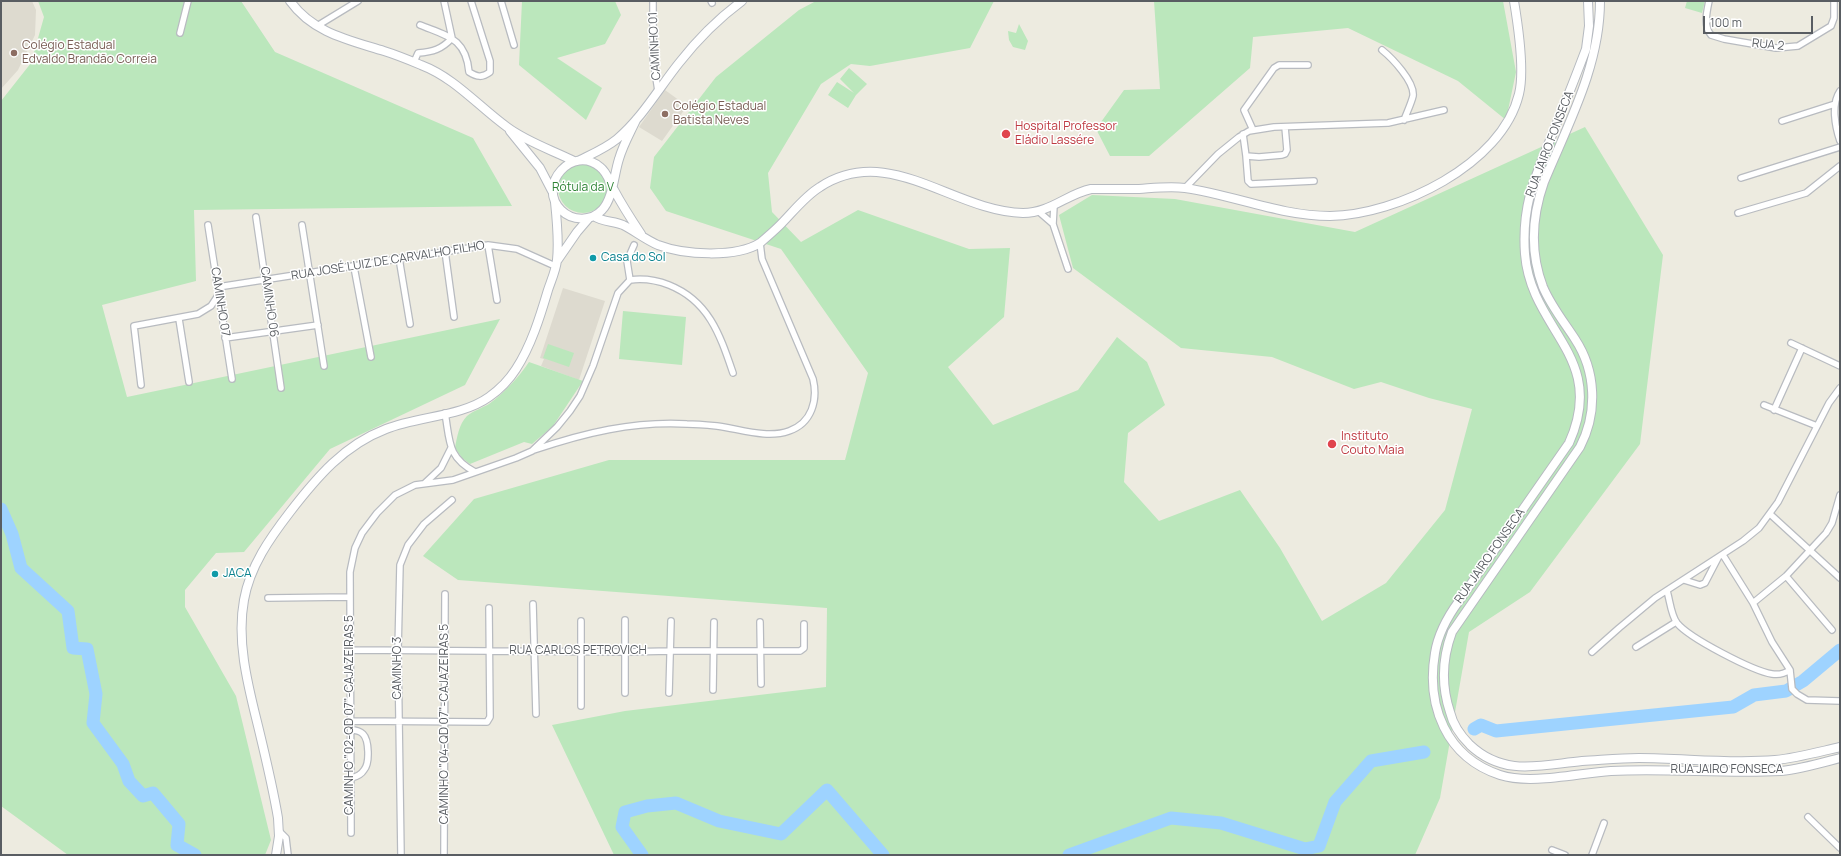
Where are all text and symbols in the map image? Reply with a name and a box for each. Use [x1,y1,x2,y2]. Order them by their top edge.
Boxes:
scale bar [1705,8,1815,34]
street label: CAMINHO 01 [646,11,664,81]
text: 100 m [1710,14,1742,31]
street label: RUA 2 [1751,36,1785,54]
place label: Colégio Estadual Edvaldo Brandão Correia [22,39,157,67]
marker: Colégio Estadual Edvaldo Brandão Correia [9,48,19,58]
street label: RUA JAIRO FONSECA [1523,89,1577,199]
place label: Colégio Estadual Batista Neves [673,100,766,128]
marker: Colégio Estadual Batista Neves [660,109,670,119]
place label: Hospital Professor Eládio Lassére [1015,120,1117,148]
marker: Hospital Professor Eládio Lassére [1000,128,1012,140]
park label: Rótula da V [552,181,614,195]
street label: RUA JOSÉ LUIZ DE CARVALHO FILHO [290,239,486,283]
place label: Casa do Sol [601,251,666,265]
marker: Casa do Sol [588,253,598,263]
street label: CAMINHO 07 [207,266,233,338]
street label: CAMINHO 06 [257,266,281,338]
place label: Instituto Couto Maia [1341,430,1404,458]
marker: Instituto Couto Maia [1326,438,1338,450]
street label: RUA JAIRO FONSECA [1452,506,1528,606]
place label: JACA [223,567,252,581]
marker: JACA [210,569,220,579]
street label: CAMINHO "02-QD 07"-CAJAZEIRAS 5 [343,615,357,815]
street label: CAMINHO "04-QD 07"-CAJAZEIRAS 5 [438,624,452,824]
street label: CAMINHO 3 [391,637,405,699]
street label: RUA CARLOS PETROVICH [509,644,647,658]
street label: RUA JAIRO FONSECA [1671,763,1783,777]

